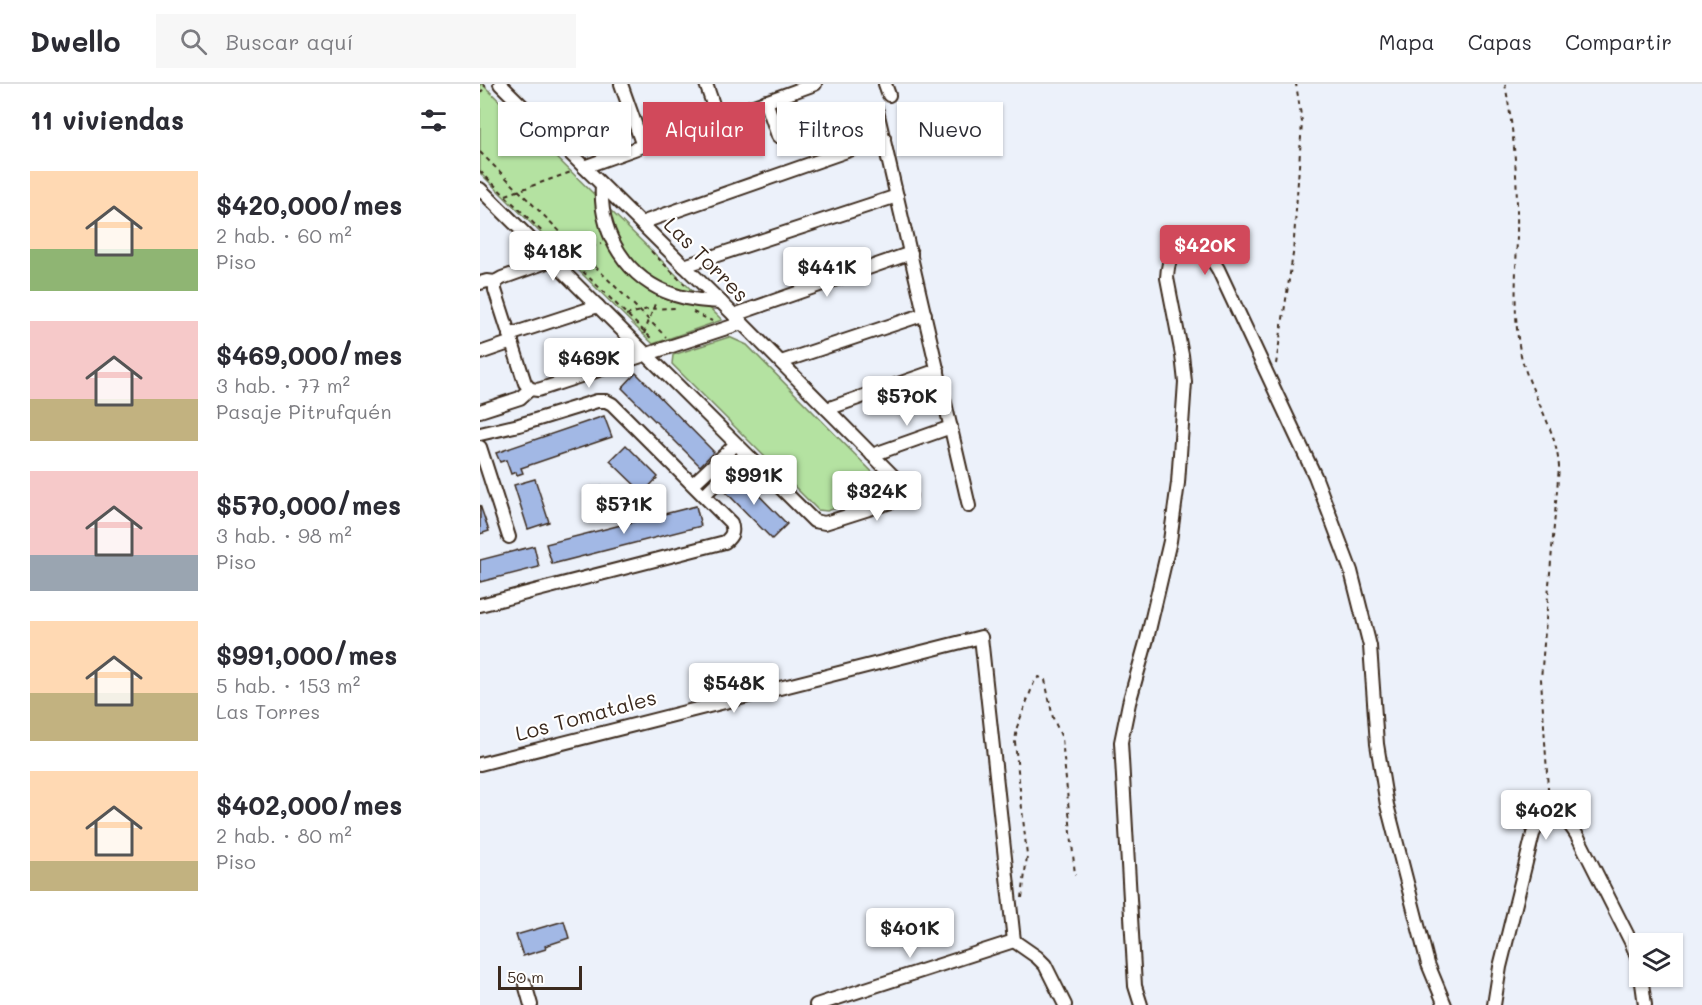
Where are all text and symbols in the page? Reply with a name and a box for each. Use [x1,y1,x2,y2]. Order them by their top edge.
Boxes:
search box [156,14,576,68]
text: Dwello [30,23,120,59]
icon: search [177,25,210,58]
text: Buscar aquí [225,27,353,56]
text: Mapa [1379,28,1435,55]
text: Capas [1468,28,1532,55]
text: Compartir [1565,28,1672,55]
chip: Comprar [498,102,631,156]
chip: Alquilar [643,102,765,156]
chip: Filtros [777,102,885,156]
chip: Nuevo [897,102,1003,156]
text: 11 viviendas [30,103,184,137]
icon: filters [417,104,450,137]
text: $420,000/mes [216,188,402,222]
icon: home [78,195,150,267]
street label: Las Torres [659,211,755,307]
text: 2 hab. · 60 m² [216,222,352,248]
pin: $420K [1163,225,1247,276]
pin: $418K [511,231,595,282]
text: $420K [1174,231,1236,257]
text: $418K [523,237,583,263]
pin: $441K [785,247,869,298]
text: Piso [216,248,256,274]
text: $441K [797,253,857,279]
text: $469,000/mes [216,338,402,372]
pin: $469K [547,338,631,389]
text: $469K [558,344,620,370]
icon: home [78,345,150,417]
text: 3 hab. · 77 m² [216,372,350,398]
pin: $570K [865,376,949,427]
text: $570K [876,382,938,408]
text: Pasaje Pitrufquén [216,398,391,424]
pin: $991K [712,455,796,506]
text: $991K [725,461,783,487]
pin: $324K [835,471,919,522]
text: $324K [846,477,908,503]
pin: $571K [582,484,666,535]
text: $570,000/mes [216,488,401,522]
text: $571K [595,490,653,516]
icon: home [78,495,150,567]
text: 3 hab. · 98 m² [216,522,352,548]
text: Piso [216,548,256,574]
text: $991,000/mes [216,638,397,672]
icon: home [78,645,150,717]
pin: $548K [692,663,776,714]
text: $548K [703,669,765,695]
text: 5 hab. · 153 m² [216,672,360,698]
street label: Los Tomatales [512,683,659,746]
text: Las Torres [216,698,320,724]
text: $402,000/mes [216,788,402,822]
pin: $402K [1504,790,1588,841]
icon: home [78,795,150,867]
text: $402K [1515,796,1577,822]
text: 2 hab. · 80 m² [216,822,352,848]
text: Piso [216,848,256,874]
pin: $401K [868,908,952,959]
text: $401K [880,914,940,940]
map controls [1629,933,1683,987]
button: layers [1629,933,1683,987]
scale bar [498,963,582,990]
text: 50 m [507,966,544,987]

